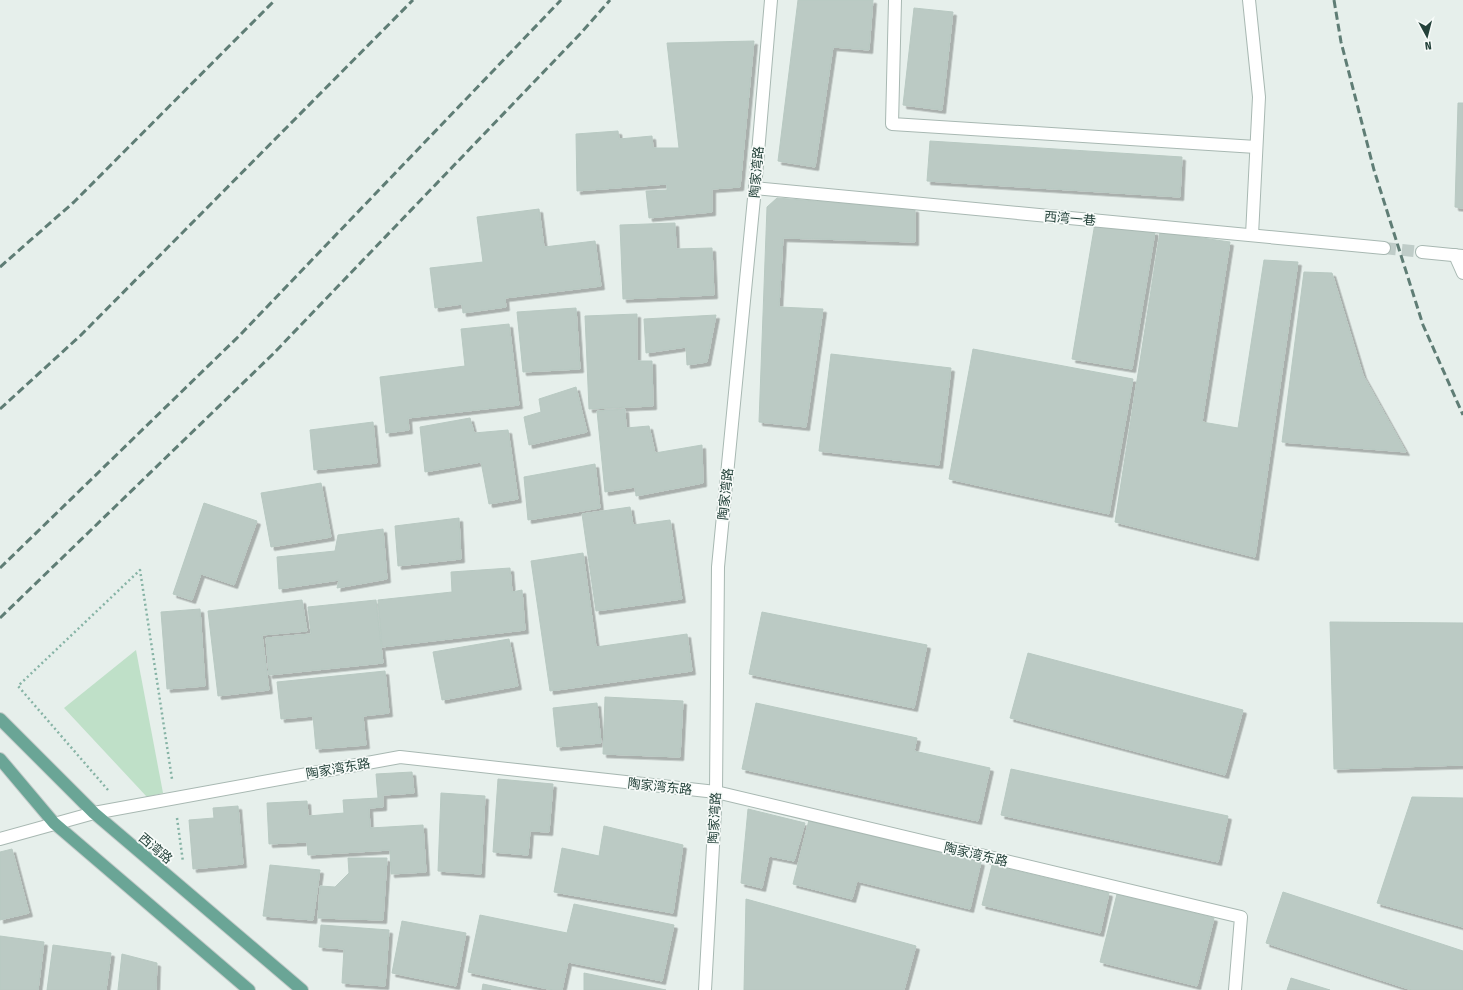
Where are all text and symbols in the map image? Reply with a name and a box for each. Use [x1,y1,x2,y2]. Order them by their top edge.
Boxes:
north arrow [1407,16,1447,56]
text: N [1424,39,1432,52]
street label: 陶家湾路 [747,145,766,199]
street label: 西湾一巷 [1043,209,1097,228]
street label: 陶家湾路 [715,467,736,521]
street label: 陶家湾东路 [305,755,371,782]
street label: 陶家湾东路 [627,776,693,797]
street label: 陶家湾路 [706,792,723,844]
street label: 西湾路 [136,830,175,867]
street label: 陶家湾东路 [943,840,1009,869]

